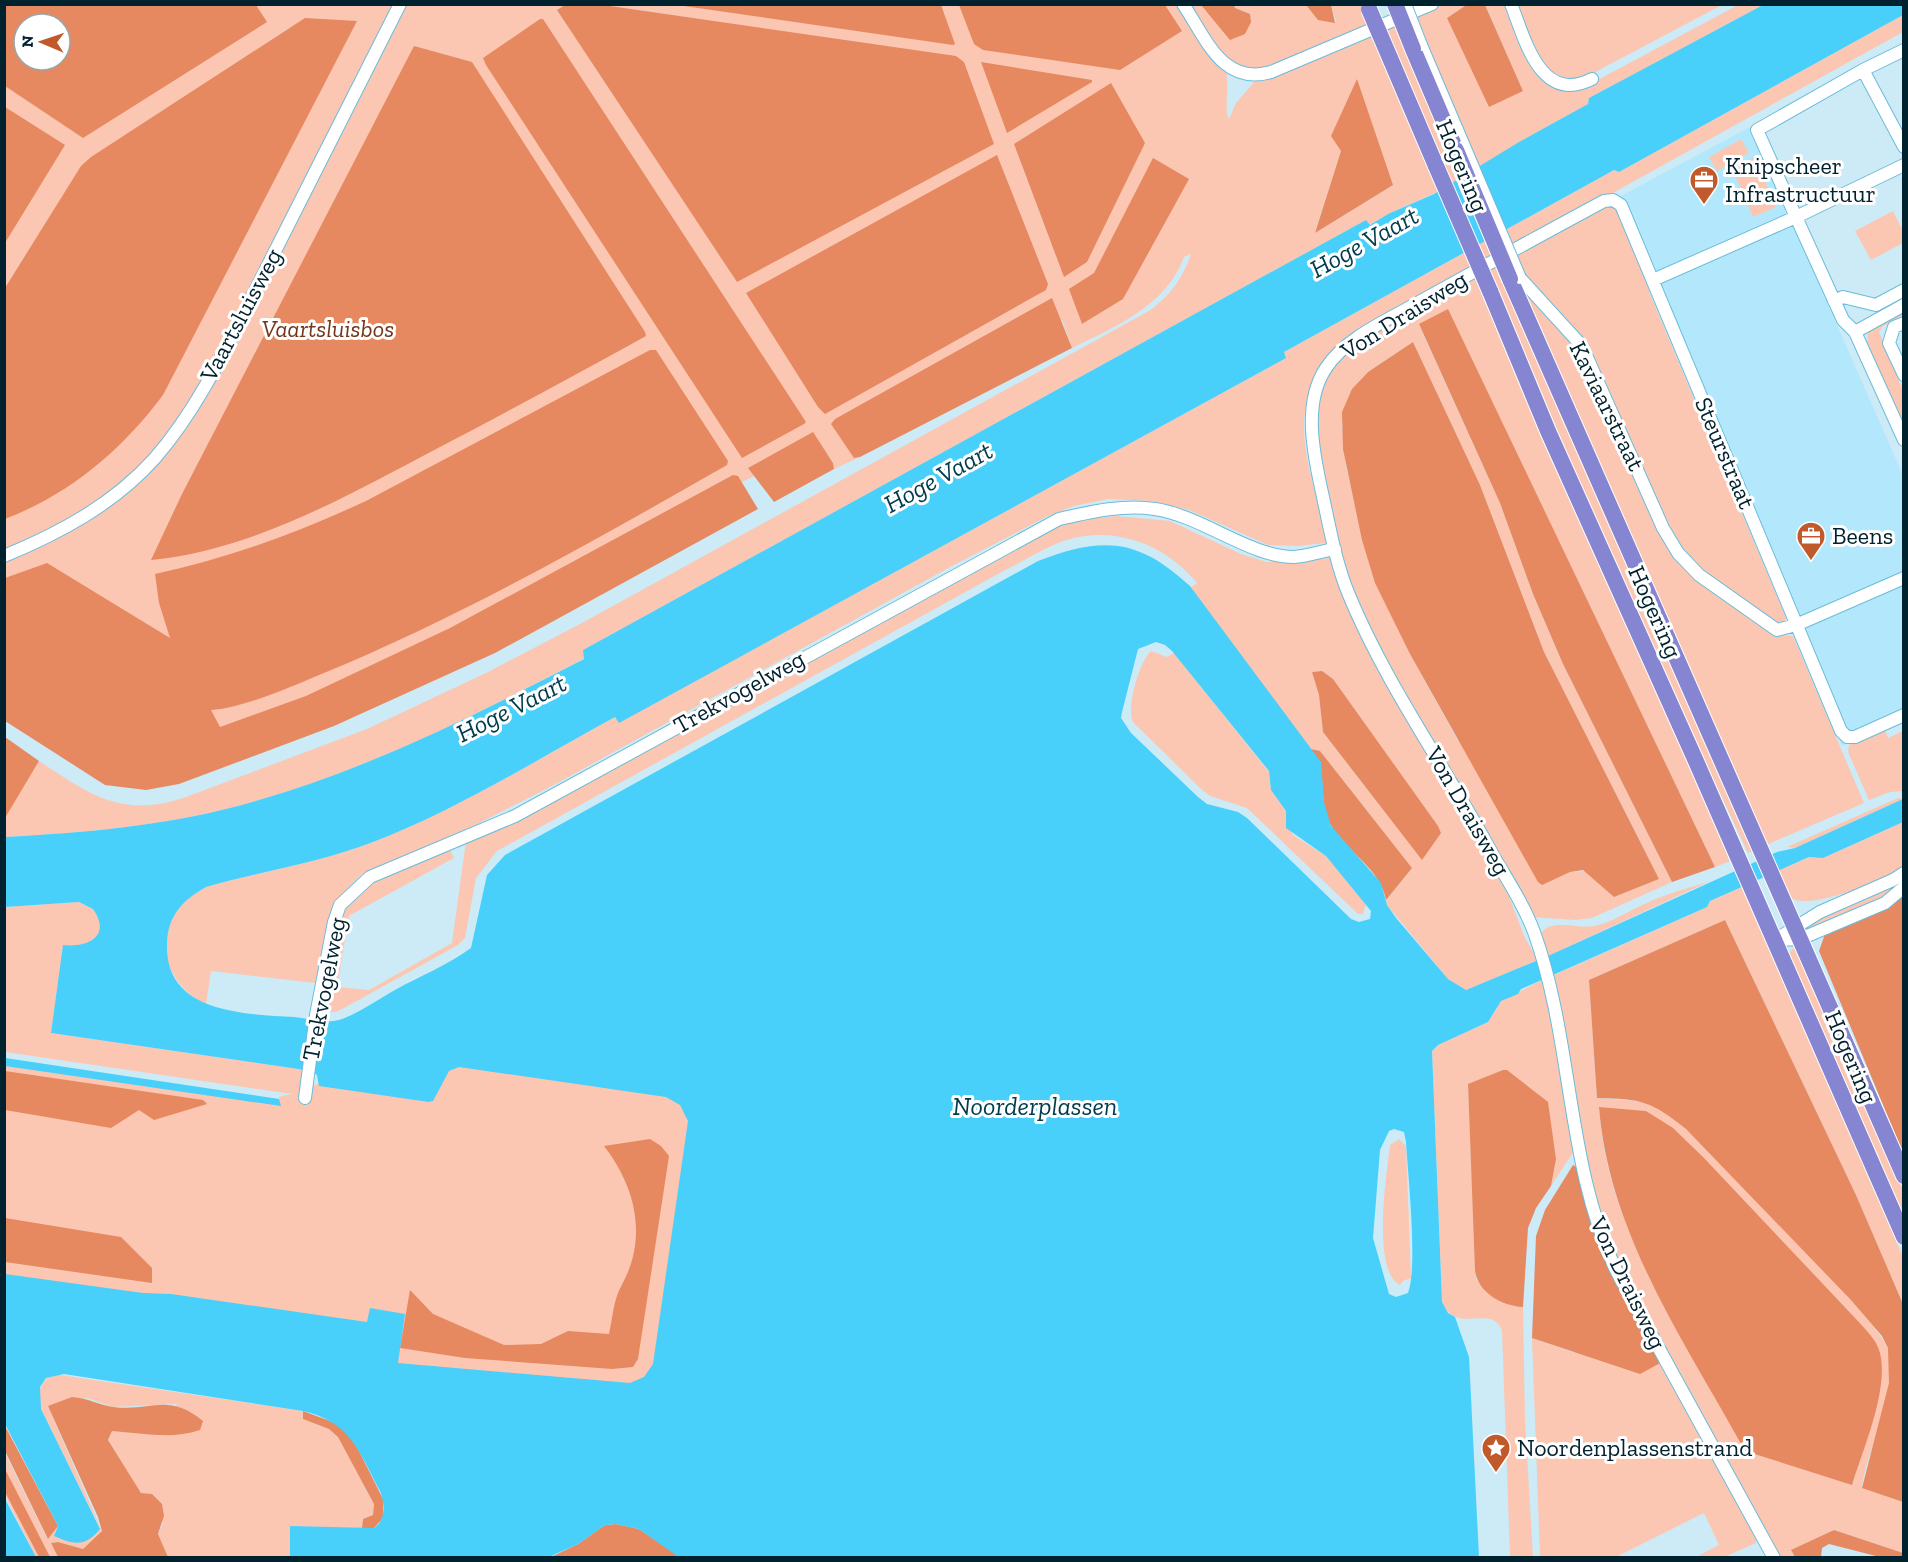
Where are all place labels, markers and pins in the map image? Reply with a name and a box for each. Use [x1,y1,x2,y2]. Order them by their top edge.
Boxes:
place label: Knipscheer Infrastructuur [1725,151,1876,208]
office icon: Knipscheer Infrastructuur [1688,164,1720,206]
office icon: Beens [1795,520,1827,562]
place label: Beens [1832,521,1893,550]
place icon: Noordenplassenstrand [1480,1432,1512,1474]
place label: Noordenplassenstrand [1517,1433,1752,1462]

